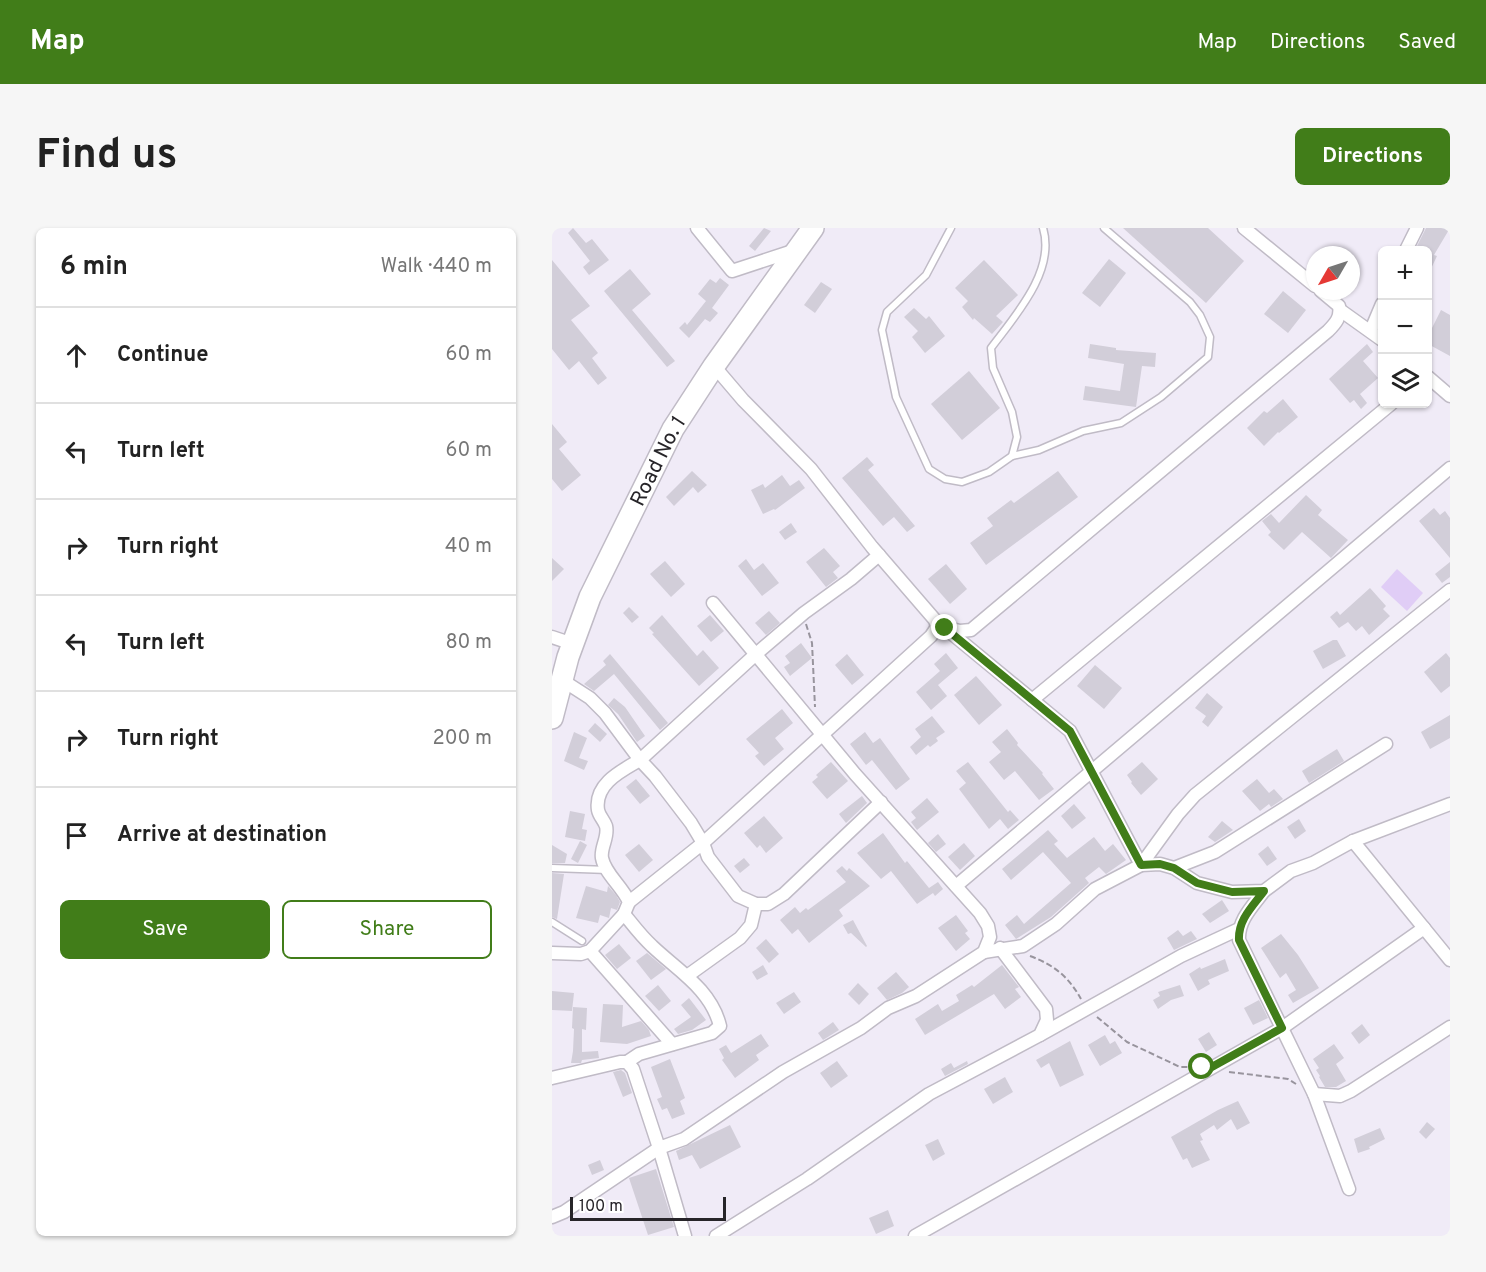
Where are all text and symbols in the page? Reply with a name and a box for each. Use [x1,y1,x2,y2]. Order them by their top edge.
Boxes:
text: Map [30,24,85,60]
text: Map [1197,29,1237,56]
text: Directions [1270,29,1365,56]
text: Saved [1398,29,1456,56]
button: Directions [1295,128,1450,185]
text: Find us [36,130,177,183]
north arrow [1306,246,1360,300]
map controls [1378,246,1432,408]
button: + [1378,246,1432,300]
text: 6 min [60,251,128,284]
text: Walk · 440 m [381,254,492,280]
button: − [1378,300,1432,354]
icon: ahead [60,339,93,372]
text: Continue [117,342,208,369]
text: 60 m [446,342,492,368]
button: layers [1378,354,1432,408]
street label: Road No. 1 [625,411,693,511]
icon: left [60,435,93,468]
text: Turn left [117,438,205,465]
text: 60 m [446,438,492,464]
icon: right [60,531,93,564]
text: Turn right [117,534,219,561]
text: 40 m [445,534,492,560]
route end [931,614,957,640]
icon: left [60,627,93,660]
text: Turn left [117,630,205,657]
text: 80 m [446,630,492,656]
icon: right [60,723,93,756]
text: Turn right [117,726,219,753]
text: 200 m [433,726,492,752]
icon: arrive [60,819,93,852]
text: Arrive at destination [117,822,327,849]
button: Save [60,900,270,959]
button: Share [282,900,492,959]
route start [1188,1053,1214,1079]
scale bar [570,1194,726,1222]
text: 100 m [579,1197,623,1217]

